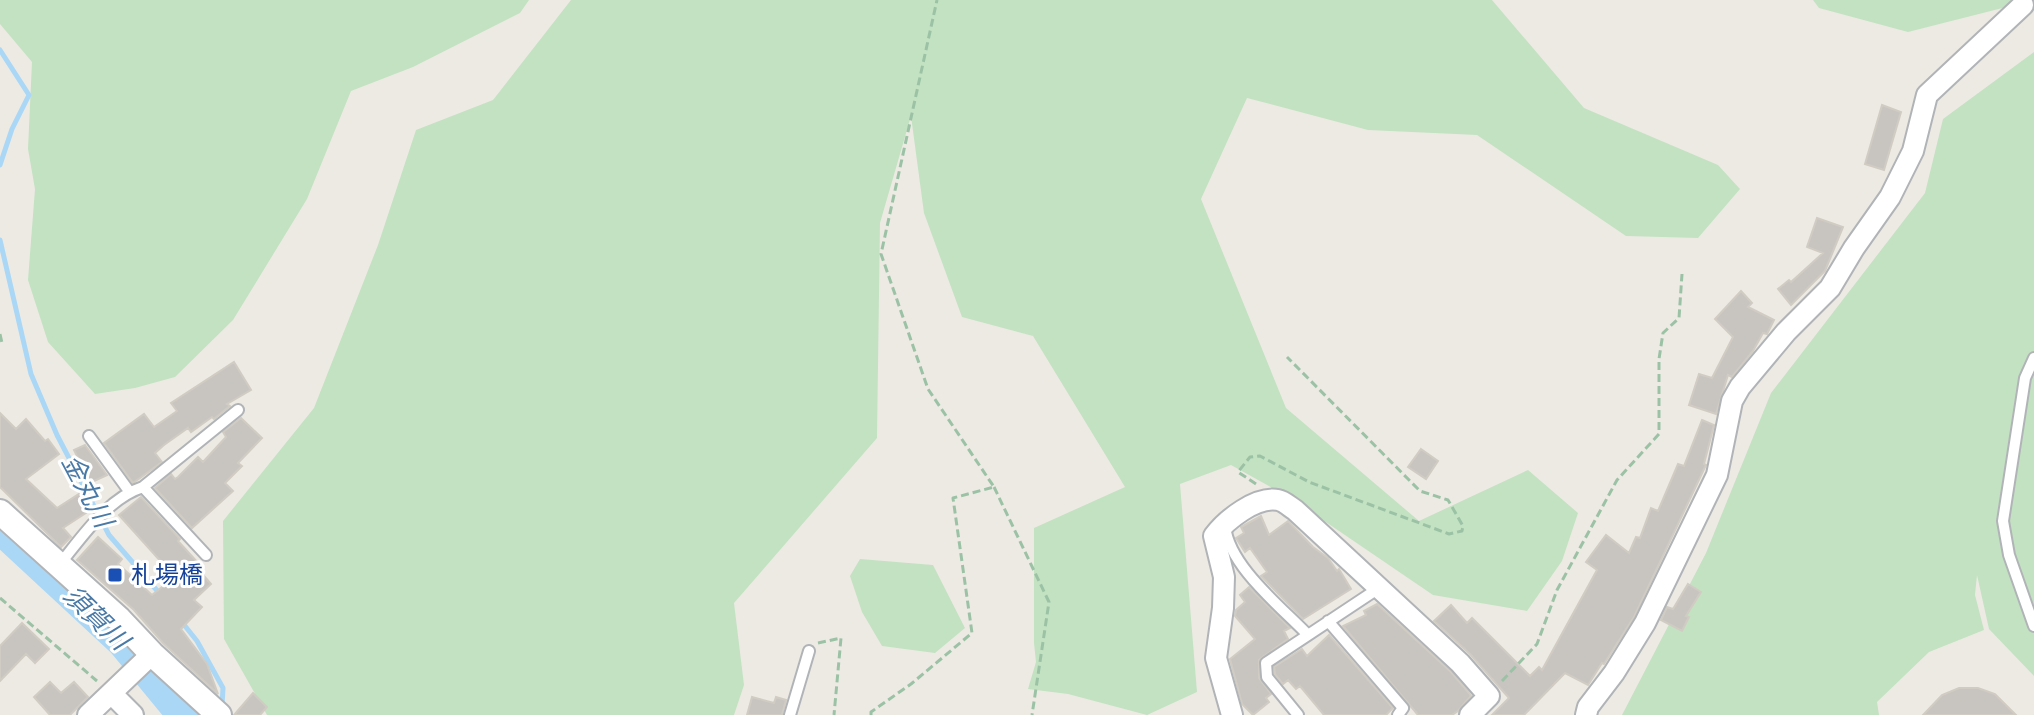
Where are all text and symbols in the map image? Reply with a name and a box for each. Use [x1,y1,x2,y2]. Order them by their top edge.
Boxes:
water label: 金丸川 [55,449,120,535]
place label: 札場橋 [131,561,203,590]
marker: 札場橋 [106,566,124,584]
water label: 須賀川 [57,580,137,658]

